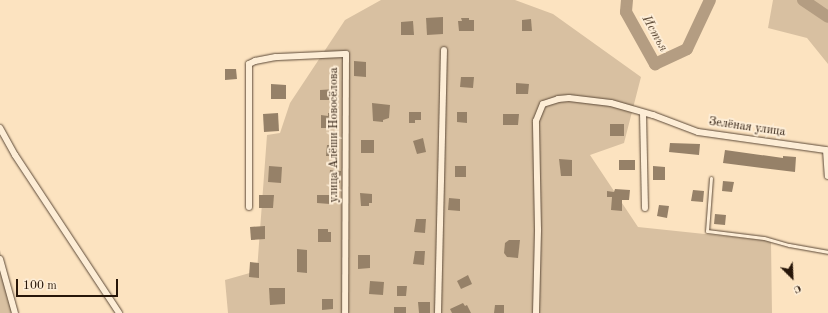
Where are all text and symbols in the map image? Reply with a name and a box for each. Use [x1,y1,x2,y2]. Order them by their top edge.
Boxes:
water label: Истья [638,13,670,55]
street label: улица Алёши Новосёлова [328,67,342,203]
street label: Зелёная улица [708,115,786,141]
north arrow [772,257,812,297]
scale bar [18,271,120,297]
text: 100 m [23,280,57,292]
text: С [792,282,803,295]

